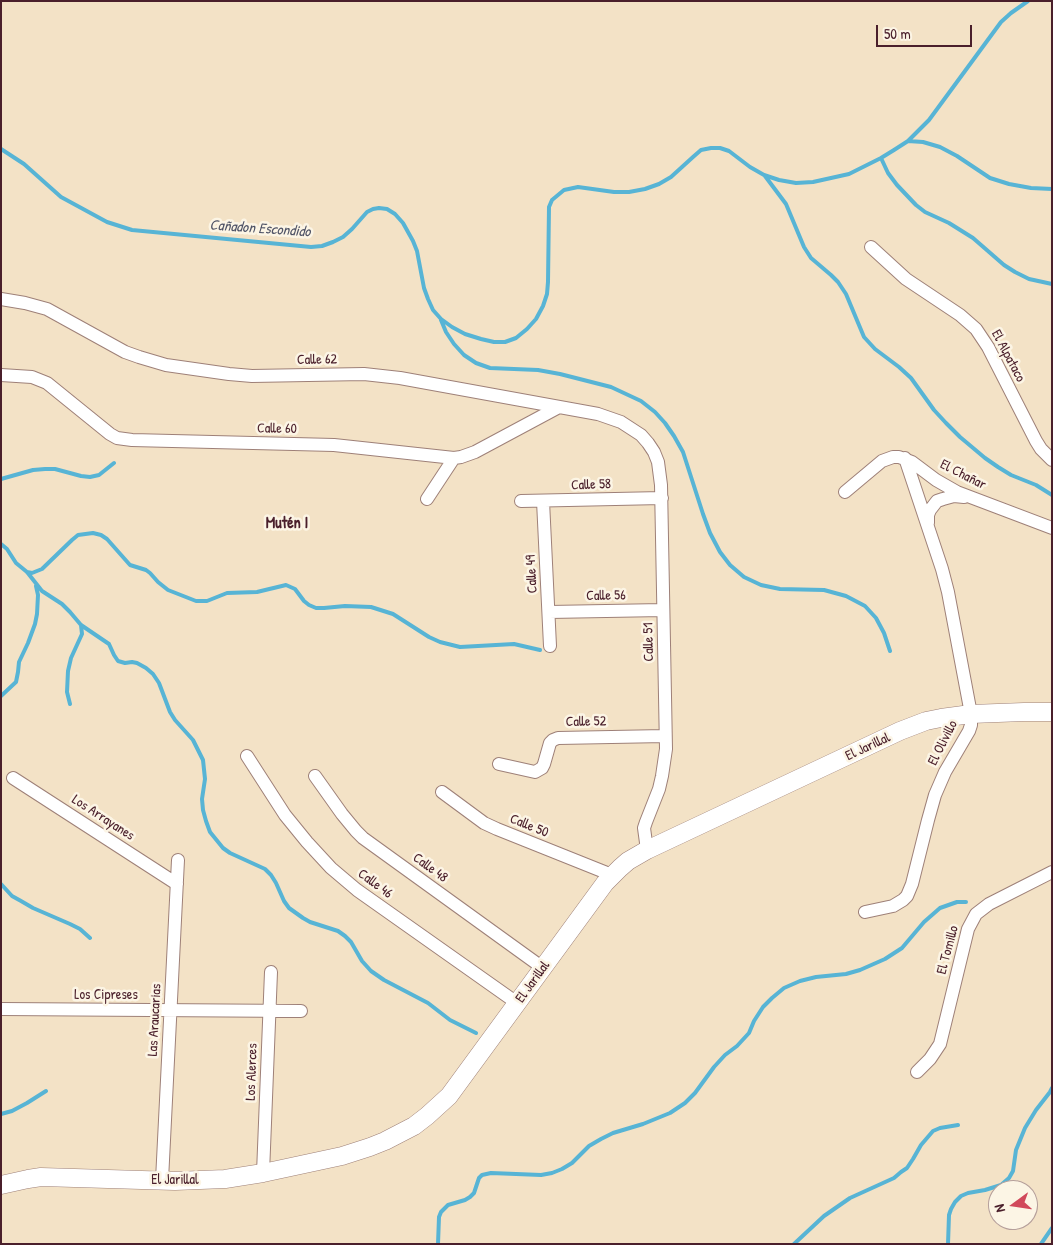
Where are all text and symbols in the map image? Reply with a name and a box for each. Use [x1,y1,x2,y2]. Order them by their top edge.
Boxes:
scale bar [878,15,974,47]
text: 50 m [884,23,911,44]
water label: Cañadon Escondido [209,216,311,242]
street label: El Alpataco [987,327,1029,385]
street label: Calle 62 [297,351,337,369]
street label: Calle 60 [257,420,297,438]
street label: El Chañar [937,456,989,494]
street label: Calle 58 [571,476,611,494]
district label: Mutén I [266,514,308,534]
street label: Calle 49 [523,554,541,594]
street label: Calle 56 [586,587,626,605]
street label: Calle 51 [640,622,658,662]
street label: Calle 52 [566,713,606,731]
street label: El Olivillo [925,718,961,768]
street label: El Jarillal [843,729,893,765]
street label: Los Arrayanes [69,792,137,844]
street label: Calle 50 [507,811,551,841]
street label: Calle 48 [409,850,451,886]
street label: Calle 46 [354,866,396,902]
street label: El Tomillo [933,924,963,976]
street label: El Jarillal [512,958,554,1006]
street label: Las Araucarias [145,983,165,1057]
street label: Los Cipreses [74,987,138,1003]
street label: Los Alerces [243,1043,261,1101]
street label: El Jarillal [151,1172,199,1188]
north arrow [988,1180,1038,1230]
text: N [989,1203,1009,1214]

